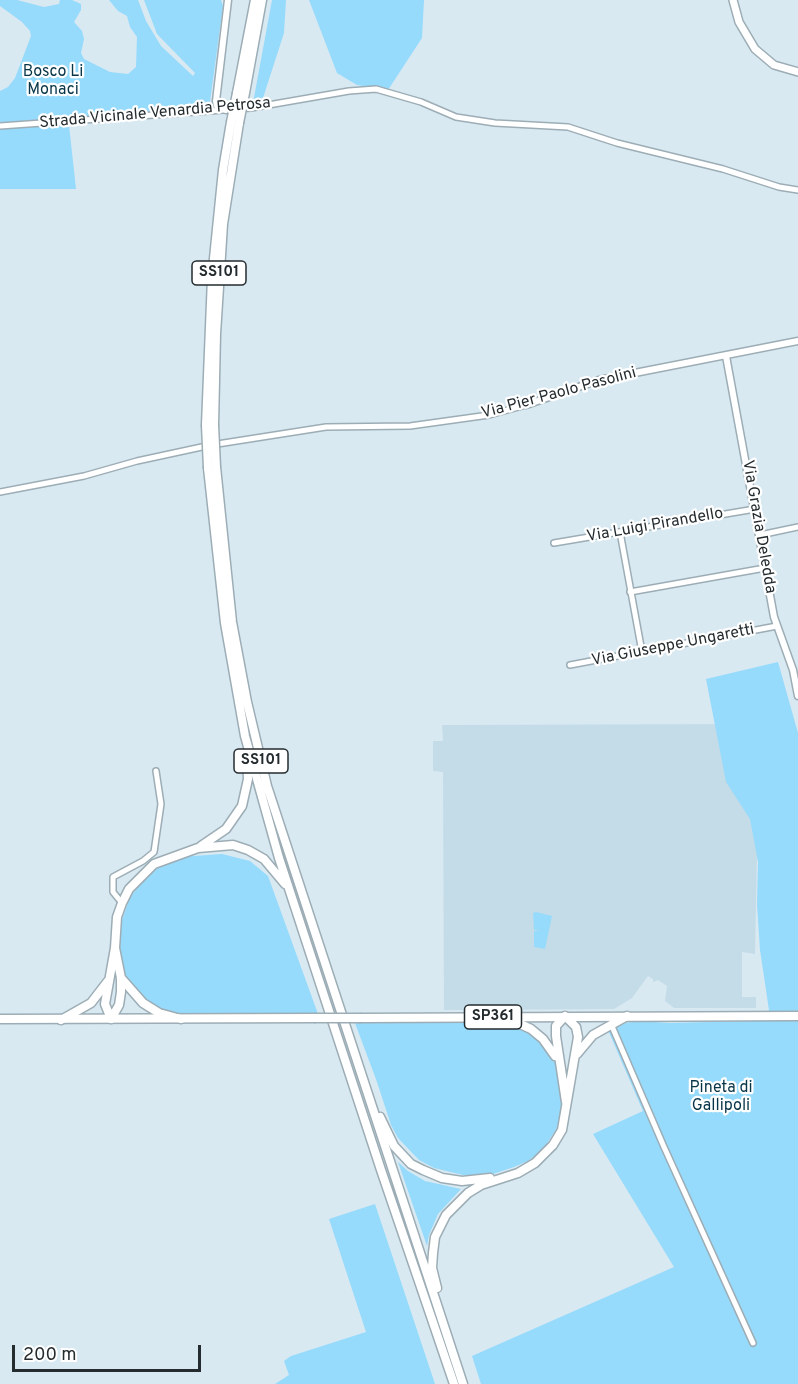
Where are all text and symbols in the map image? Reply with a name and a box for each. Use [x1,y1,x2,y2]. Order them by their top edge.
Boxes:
park label: Bosco Li Monaci [23,63,83,101]
street label: Strada Vicinale Venardia Petrosa [39,94,271,134]
road number: SS101 [192,261,246,285]
street label: Via Pier Paolo Pasolini [479,364,639,424]
street label: Via Grazia Deledda [737,459,779,595]
street label: Via Luigi Pirandello [585,505,725,547]
street label: Via Giuseppe Ungaretti [590,621,756,671]
road number: SS101 [234,749,288,773]
road number: SP361 [464,1005,522,1029]
park label: Pineta di Gallipoli [690,1079,752,1117]
scale bar [15,1333,204,1371]
text: 200 m [23,1344,76,1367]

